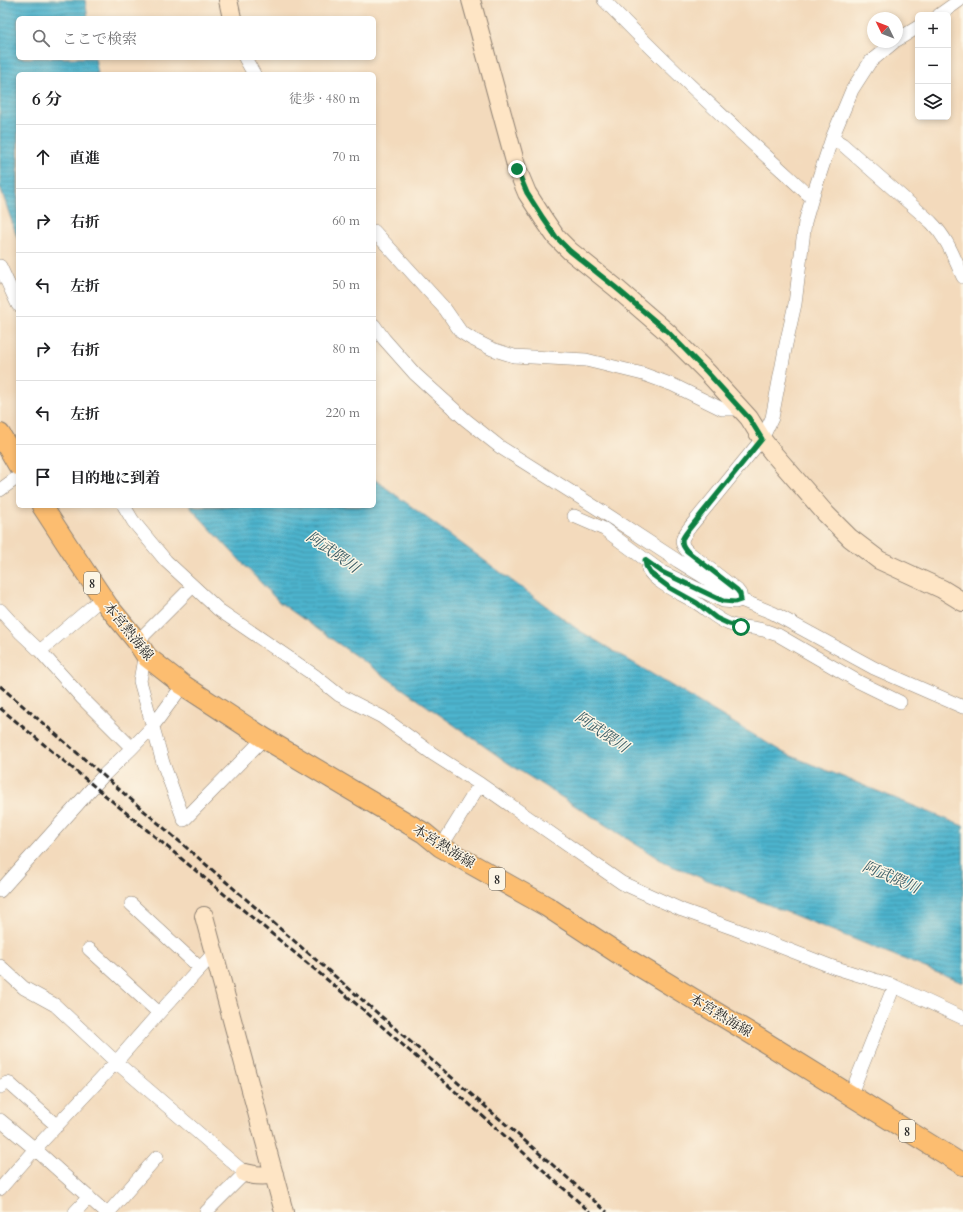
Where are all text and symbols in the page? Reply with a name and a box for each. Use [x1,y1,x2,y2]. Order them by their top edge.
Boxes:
north arrow [867,12,903,48]
map controls [915,12,951,120]
button: + [915,12,951,48]
search box [16,16,376,60]
icon: search [30,27,52,49]
text: ここで検索 [62,29,137,49]
button: − [915,48,951,84]
button: layers [915,84,951,120]
text: 6 分 [32,88,62,111]
text: 徒歩 · 480 m [289,90,360,108]
icon: ahead [32,146,54,168]
text: 直進 [70,148,100,168]
text: 70 m [332,148,360,166]
route end [508,160,526,178]
icon: right [32,210,54,232]
text: 右折 [70,212,100,232]
text: 60 m [332,212,360,230]
icon: left [32,274,54,296]
text: 左折 [70,276,100,296]
text: 50 m [332,276,360,294]
icon: right [32,338,54,360]
text: 右折 [70,340,100,360]
text: 80 m [332,340,360,358]
icon: left [32,402,54,424]
text: 左折 [70,404,100,424]
text: 220 m [326,404,360,422]
icon: arrive [32,466,54,488]
text: 目的地に到着 [70,468,160,488]
water label: 阿武隈川 [303,527,365,579]
road number: 8 [84,572,100,594]
street label: 本宮熱海線 [99,598,158,664]
route start [732,618,750,636]
water label: 阿武隈川 [572,707,634,758]
street label: 本宮熱海線 [409,820,478,873]
water label: 阿武隈川 [859,856,924,899]
road number: 8 [489,868,505,890]
street label: 本宮熱海線 [686,989,756,1042]
road number: 8 [899,1120,915,1142]

